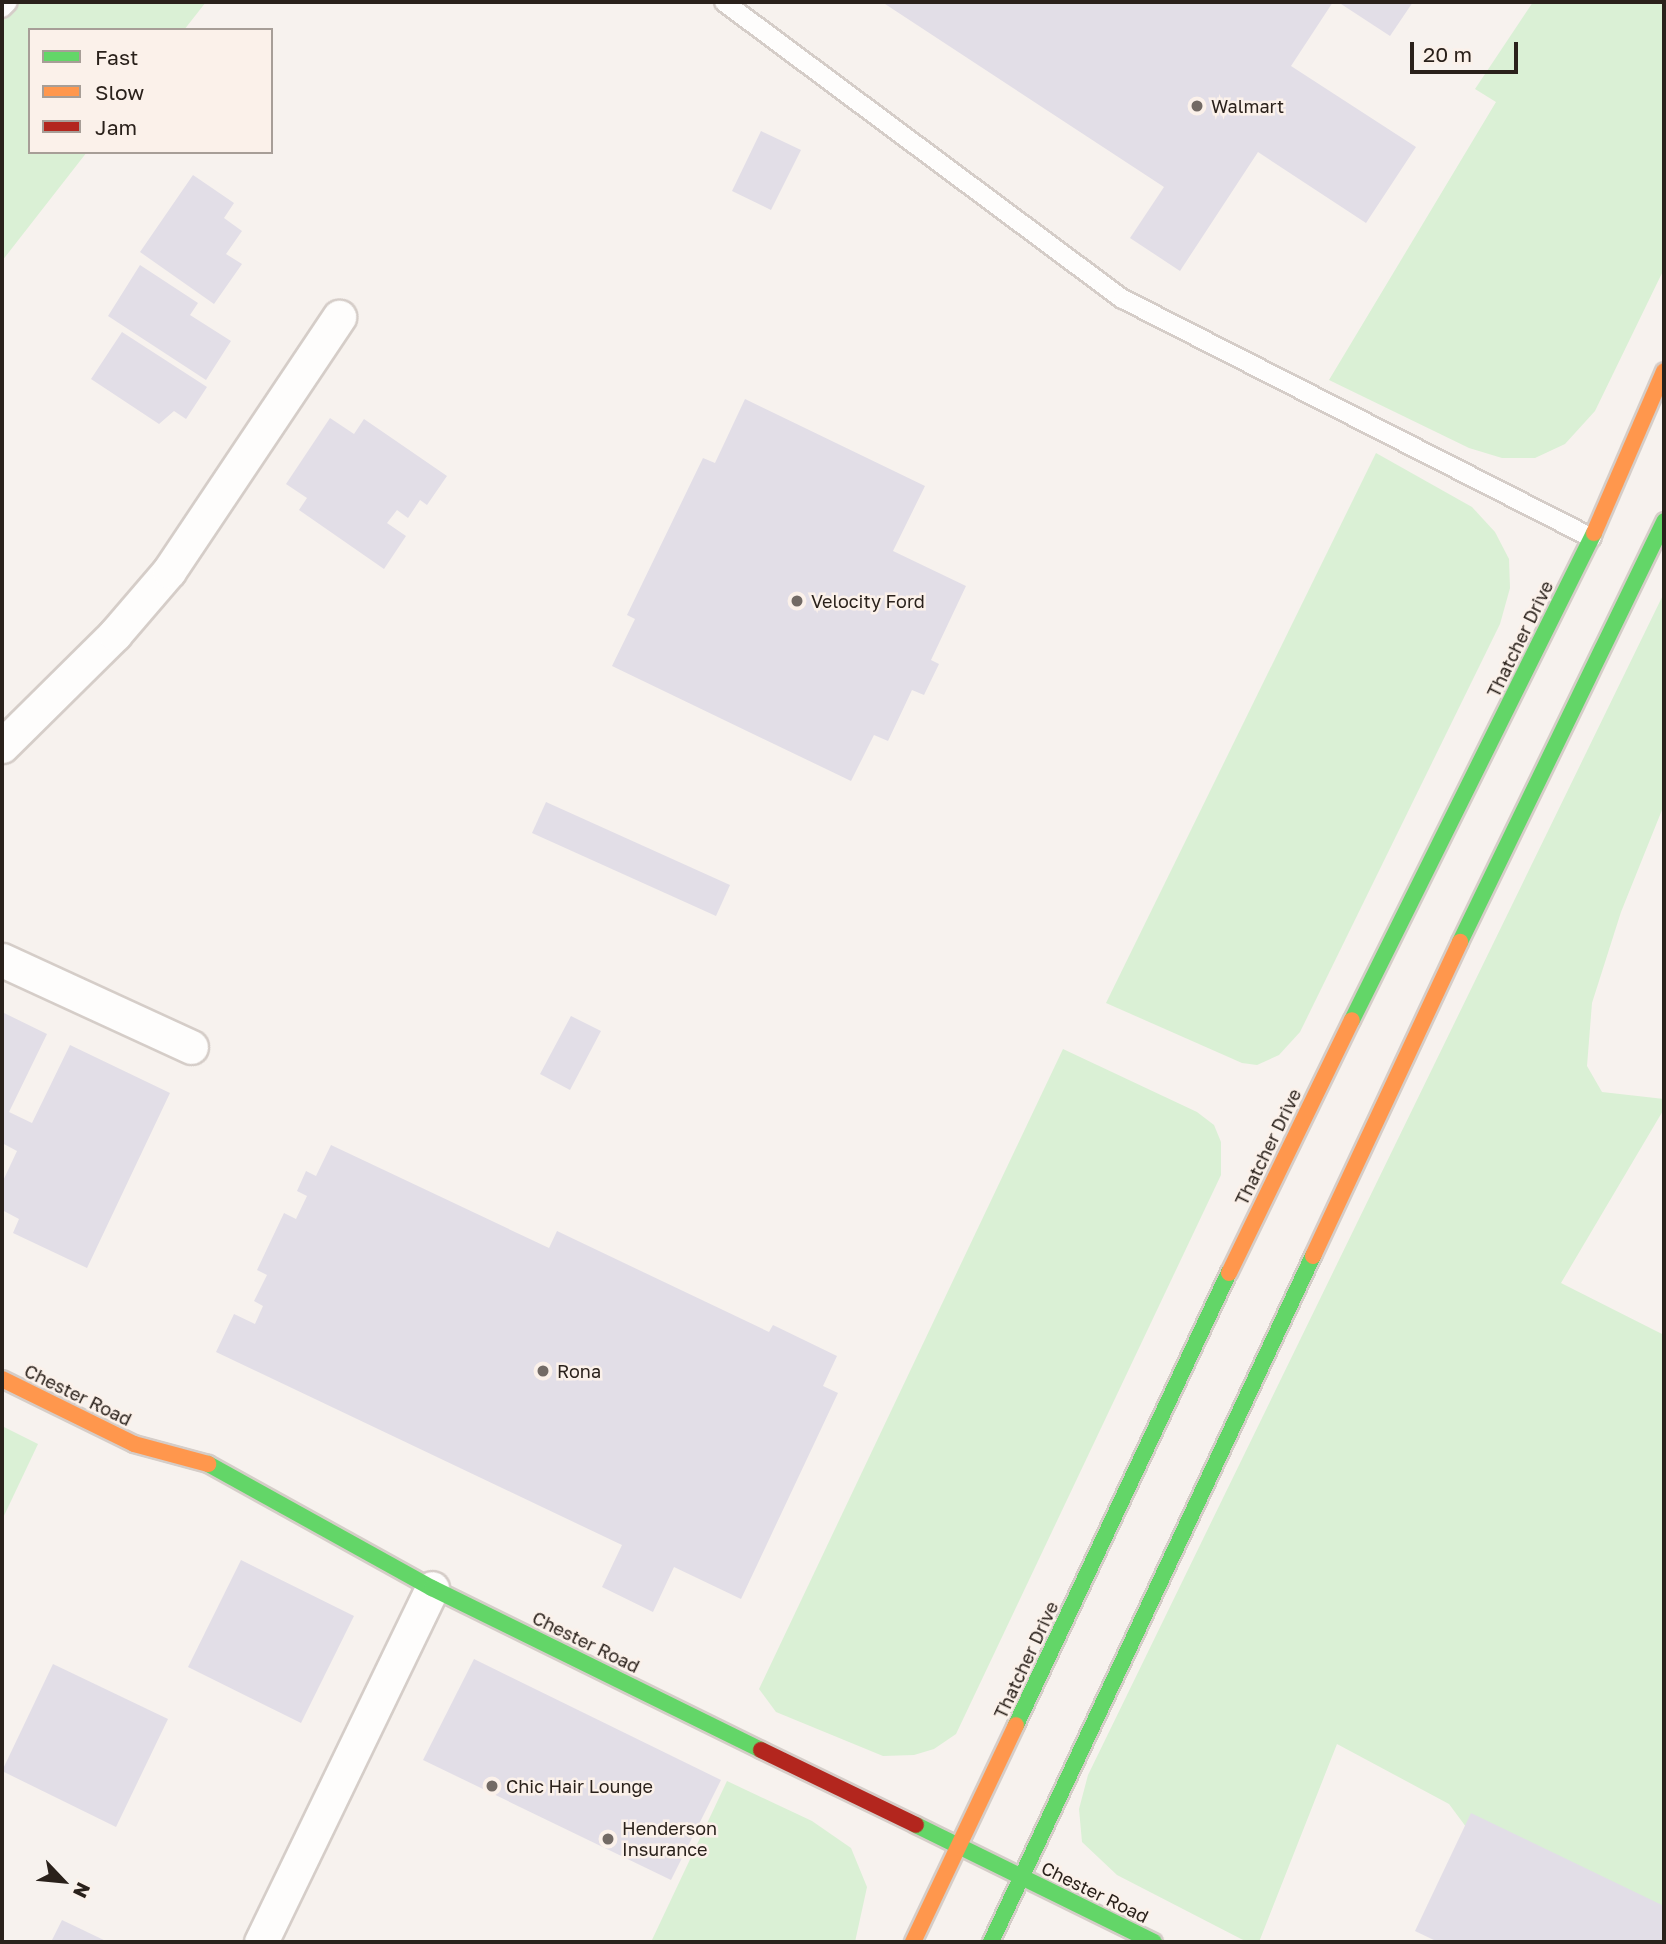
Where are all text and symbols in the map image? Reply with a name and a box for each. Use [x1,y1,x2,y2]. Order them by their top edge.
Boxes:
legend [28,28,273,154]
scale bar [1414,28,1522,72]
text: 20 m [1423,41,1472,67]
text: Fast [95,44,138,70]
text: Slow [95,79,144,105]
place label: Walmart [1211,95,1284,117]
marker: Walmart [1189,98,1205,114]
text: Jam [95,114,137,140]
street label: Thatcher Drive [1482,577,1558,701]
place label: Velocity Ford [811,590,925,612]
marker: Velocity Ford [789,593,805,609]
street label: Thatcher Drive [1230,1085,1306,1209]
street label: Chester Road [21,1360,135,1430]
place label: Rona [557,1360,601,1382]
marker: Rona [535,1363,551,1379]
street label: Thatcher Drive [989,1598,1063,1722]
street label: Chester Road [529,1607,643,1677]
place label: Chic Hair Lounge [506,1775,653,1797]
marker: Chic Hair Lounge [484,1778,500,1794]
place label: Henderson Insurance [622,1818,717,1860]
marker: Henderson Insurance [600,1831,616,1847]
north arrow [28,1846,98,1916]
street label: Chester Road [1038,1857,1152,1927]
text: N [69,1879,96,1902]

